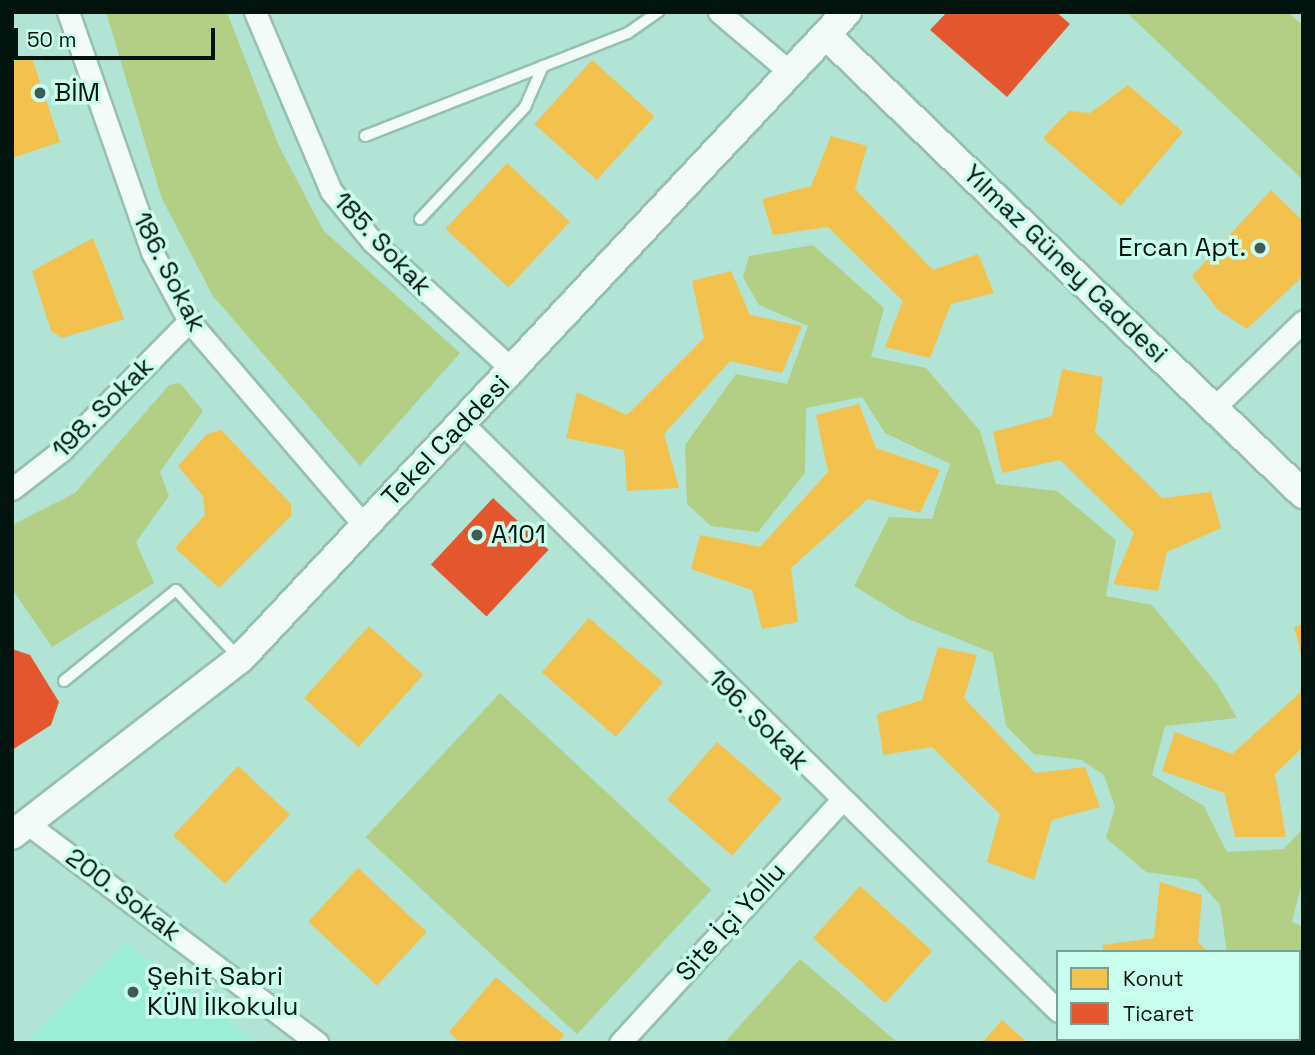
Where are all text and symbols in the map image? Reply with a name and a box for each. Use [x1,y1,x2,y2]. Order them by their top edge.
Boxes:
scale bar [18,14,219,58]
text: 50 m [27,26,77,53]
place label: BİM [54,77,100,109]
marker: BİM [32,85,48,101]
street label: Yılmaz Güney Caddesi [956,158,1174,370]
street label: 185. Sokak [326,186,438,302]
street label: 186. Sokak [125,207,213,337]
place label: Ercan Apt. [1118,232,1246,264]
marker: Ercan Apt. [1252,240,1268,256]
street label: 198. Sokak [46,351,160,465]
street label: Tekel Caddesi [376,369,516,513]
place label: A101 [491,519,546,551]
marker: A101 [469,527,485,543]
street label: 196. Sokak [701,663,815,777]
street label: 200. Sokak [59,841,187,949]
street label: Site İçi Yollu [670,856,792,988]
legend [1056,950,1301,1041]
place label: Şehit Sabri KÜN İlkokulu [147,961,298,1023]
text: Konut [1123,965,1184,992]
marker: Şehit Sabri KÜN İlkokulu [125,984,141,1000]
text: Ticaret [1123,1000,1194,1027]

